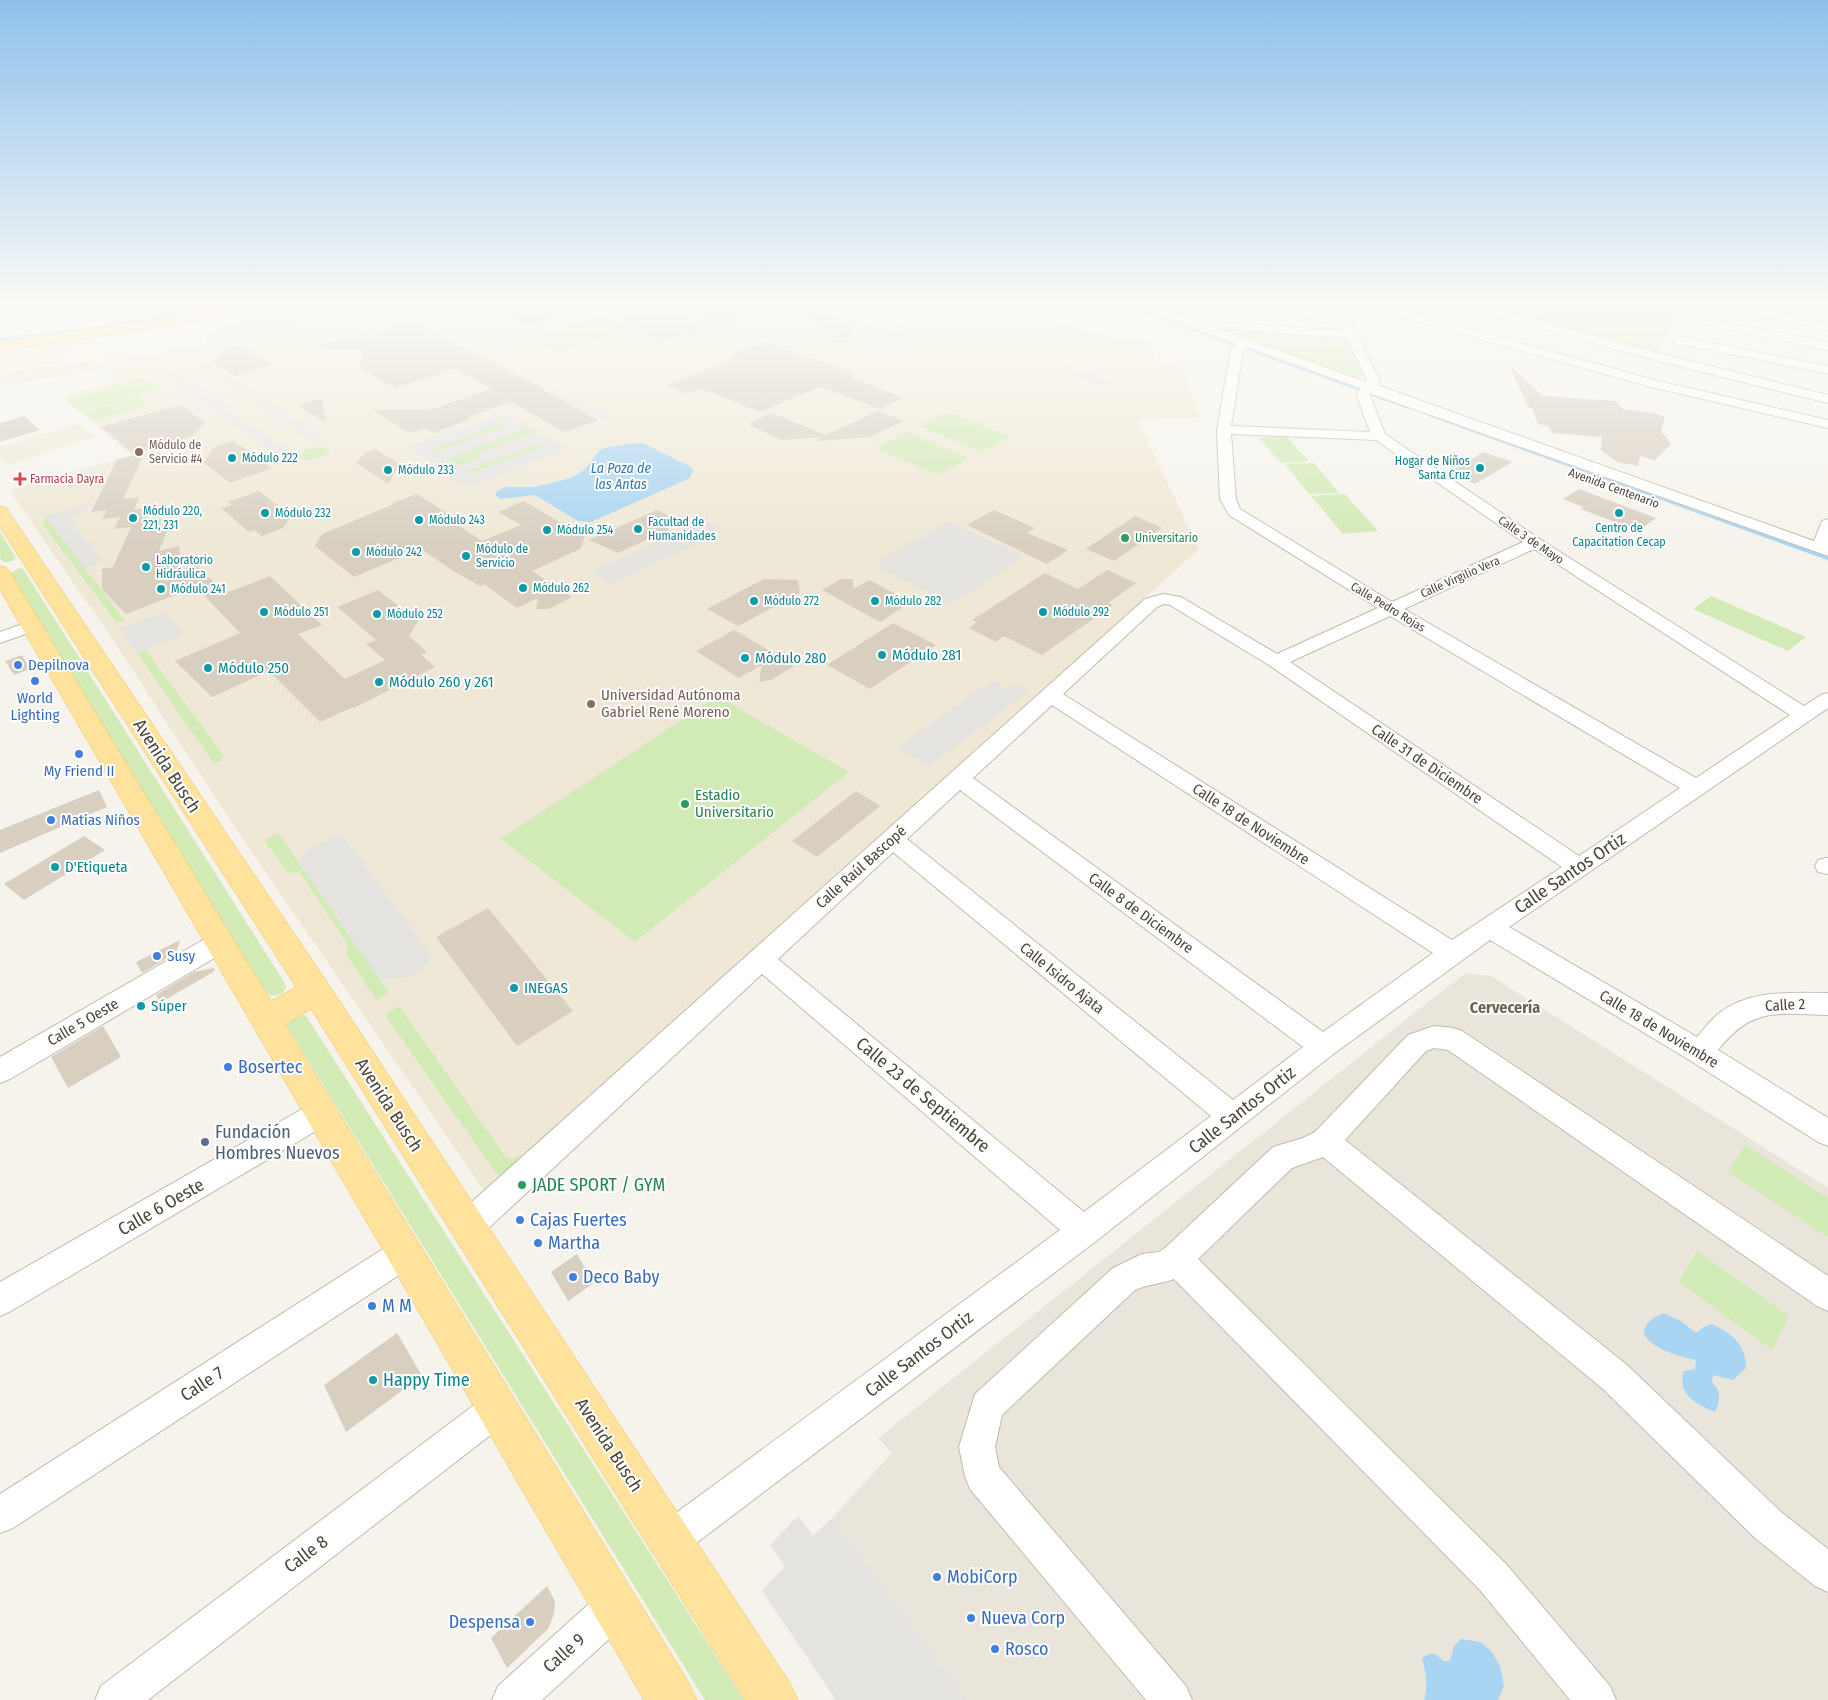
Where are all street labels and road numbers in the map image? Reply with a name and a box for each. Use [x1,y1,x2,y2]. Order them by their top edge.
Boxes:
street label: Avenida Centenario [1567,465,1661,511]
street label: Calle 3 de Mayo [1496,513,1566,567]
street label: Calle Virgilio Vera [1418,553,1502,601]
street label: Calle Pedro Rojas [1348,579,1428,635]
street label: Avenida Busch [129,715,205,817]
street label: Calle 31 de Diciembre [1368,720,1486,808]
street label: Calle 18 de Noviembre [1189,779,1313,869]
street label: Calle Raúl Bascopé [812,822,910,912]
street label: Calle Santos Ortiz [1510,828,1630,918]
street label: Calle 8 de Diciembre [1085,869,1197,957]
street label: Calle Isidro Ajata [1016,939,1108,1017]
street label: Calle 18 de Noviembre [1596,986,1722,1072]
street label: Calle 5 Oeste [44,994,122,1050]
street label: Calle 2 [1765,995,1806,1015]
street label: Calle 23 de Septiembre [852,1033,994,1157]
street label: Avenida Busch [351,1054,427,1156]
street label: Calle Santos Ortiz [1184,1061,1300,1159]
street label: Calle 6 Oeste [114,1173,208,1240]
street label: Calle Santos Ortiz [861,1306,977,1402]
street label: Calle 7 [176,1362,228,1406]
street label: Avenida Busch [571,1394,647,1496]
street label: Calle 8 [280,1530,332,1578]
street label: Calle 9 [538,1628,590,1678]

